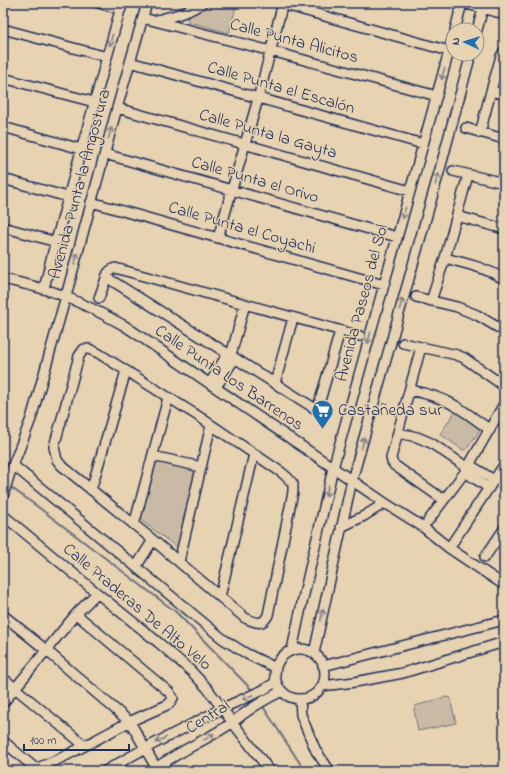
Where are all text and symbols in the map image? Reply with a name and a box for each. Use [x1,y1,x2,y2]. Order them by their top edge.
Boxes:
street label: Calle Punta Alicitos [227,12,361,70]
north arrow [445,22,485,62]
one-way arrow [107,34,115,47]
text: N [448,37,464,46]
street label: Calle Punta el Escalón [204,55,358,121]
one-way arrow [438,68,446,81]
street label: Avenida Punta la Angostura [43,86,119,282]
street label: Calle Punta la Gayta [196,102,340,167]
one-way arrow [107,127,114,140]
street label: Calle Punta el Orivo [188,150,322,210]
one-way arrow [434,173,441,186]
street label: Calle Punta el Coyachi [165,195,319,262]
one-way arrow [400,206,407,219]
street label: Avenida Paseos del Sol [329,221,395,384]
one-way arrow [73,253,80,266]
one-way arrow [398,298,405,311]
street label: Calle Punta Los Barrenos [150,319,308,437]
one-way arrow [365,332,372,345]
supermarket icon: Castañeda sur [310,397,336,430]
place label: Castañeda sur [338,398,443,423]
one-way arrow [359,436,367,449]
one-way arrow [323,484,331,497]
street label: Calle Praderas De Alto Velo [57,537,217,677]
one-way arrow [319,609,327,622]
street label: Central [181,694,235,740]
one-way arrow [242,694,254,701]
scale bar [24,726,129,752]
text: 100 m [30,732,57,750]
one-way arrow [203,733,215,741]
one-way arrow [155,737,167,744]

